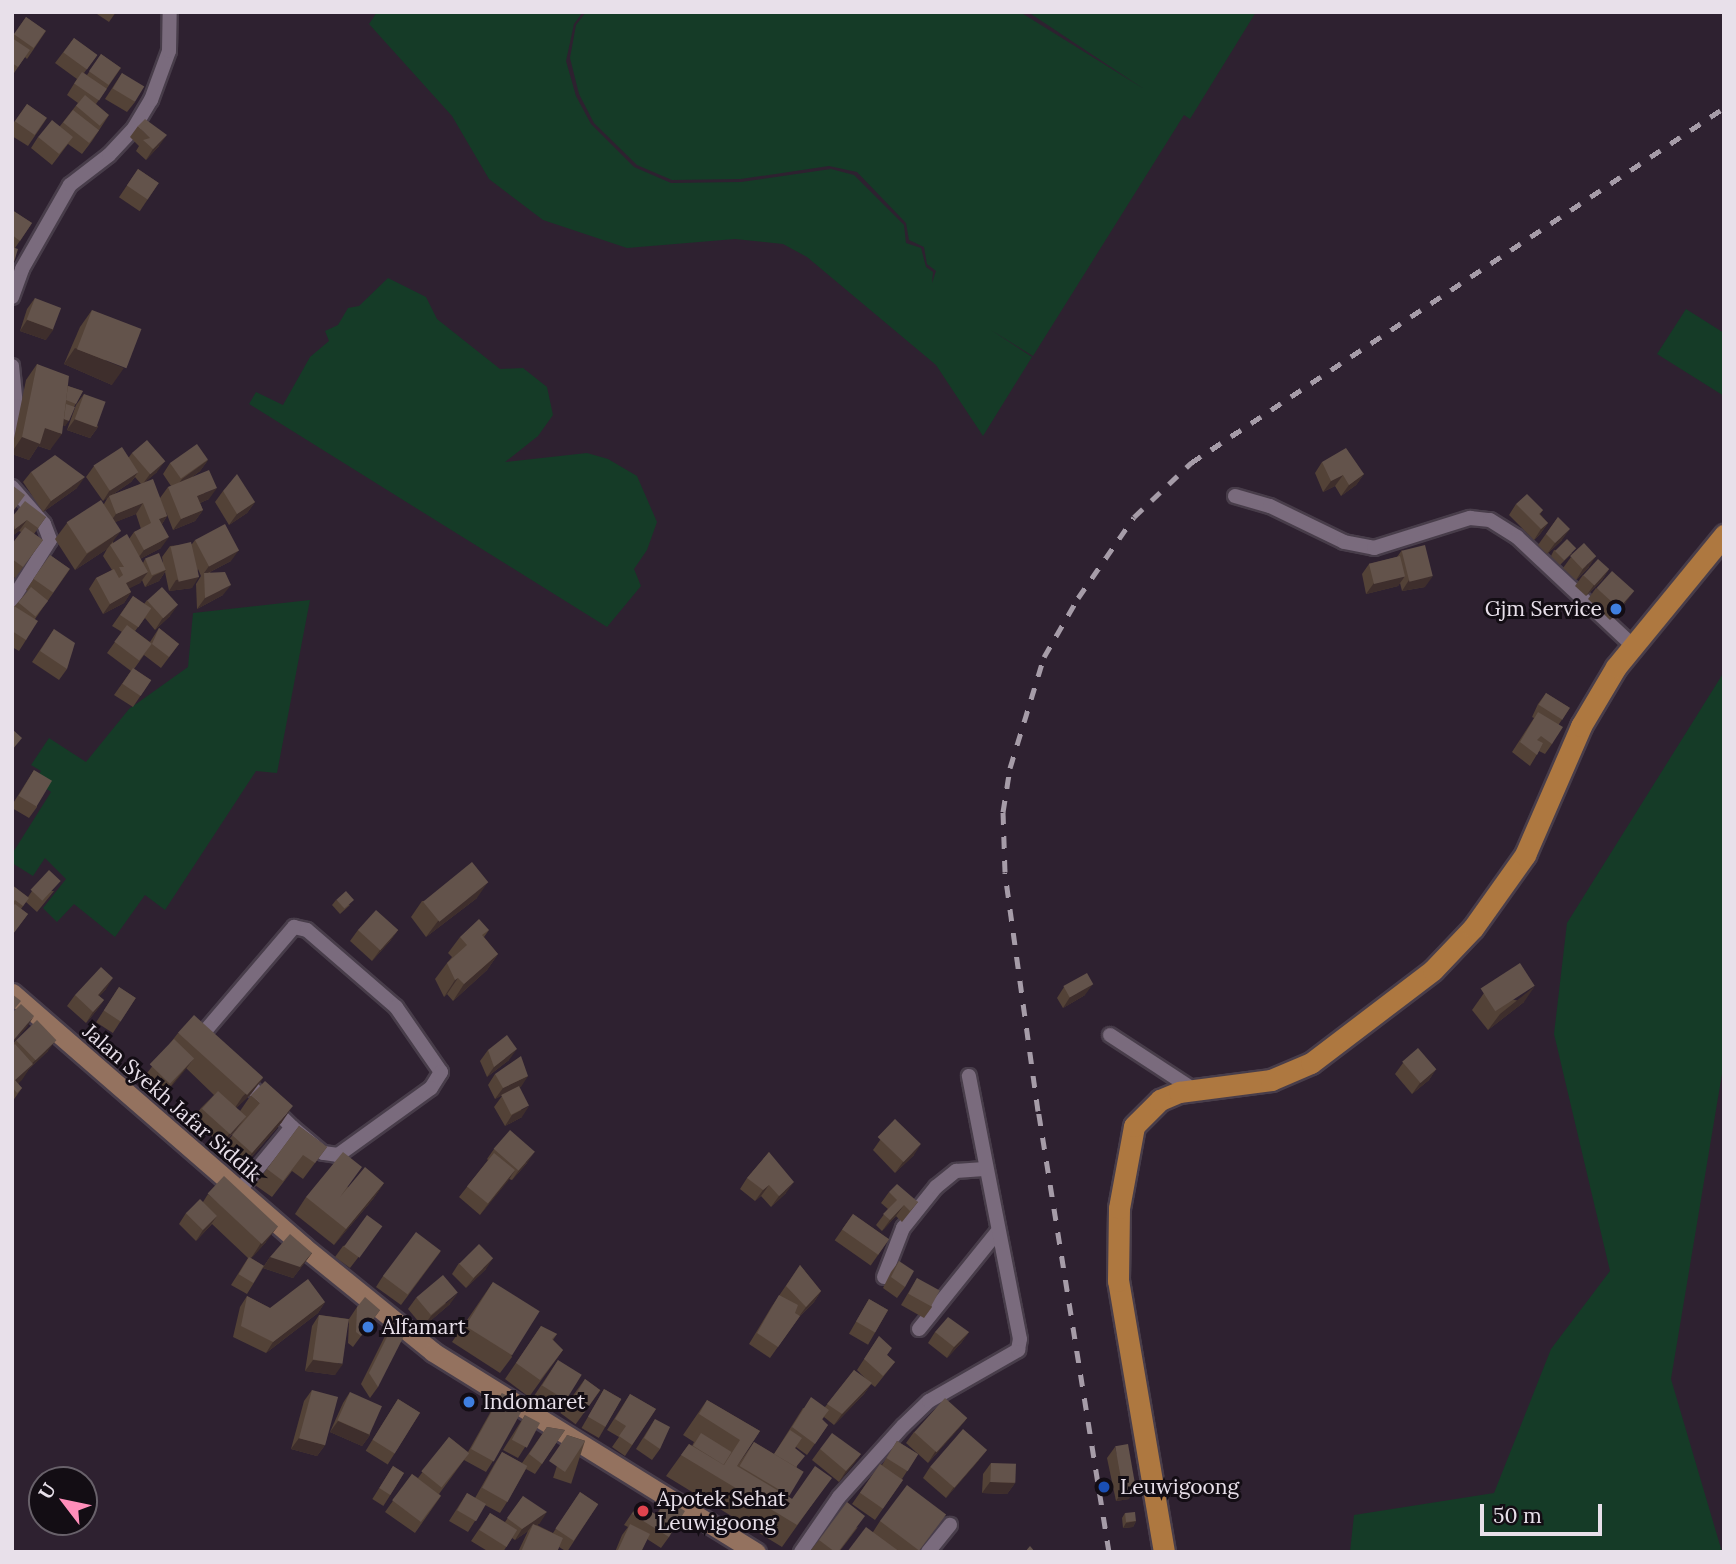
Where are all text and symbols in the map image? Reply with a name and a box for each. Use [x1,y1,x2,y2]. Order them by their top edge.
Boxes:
place label: Gjm Service [1485,596,1602,622]
marker: Gjm Service [1608,601,1624,617]
street label: Jalan Syekh Jafar Siddik [78,1019,266,1187]
place label: Alfamart [382,1314,466,1340]
marker: Alfamart [360,1319,376,1335]
place label: Indomaret [483,1389,585,1415]
marker: Indomaret [461,1394,477,1410]
north arrow [28,1466,98,1536]
place label: Leuwigoong [1120,1474,1239,1500]
marker: Leuwigoong [1094,1477,1114,1497]
text: U [33,1478,61,1503]
place label: Apotek Sehat Leuwigoong [657,1486,786,1536]
scale bar [1484,1490,1606,1534]
text: 50 m [1493,1502,1542,1529]
marker: Apotek Sehat Leuwigoong [635,1503,651,1519]

